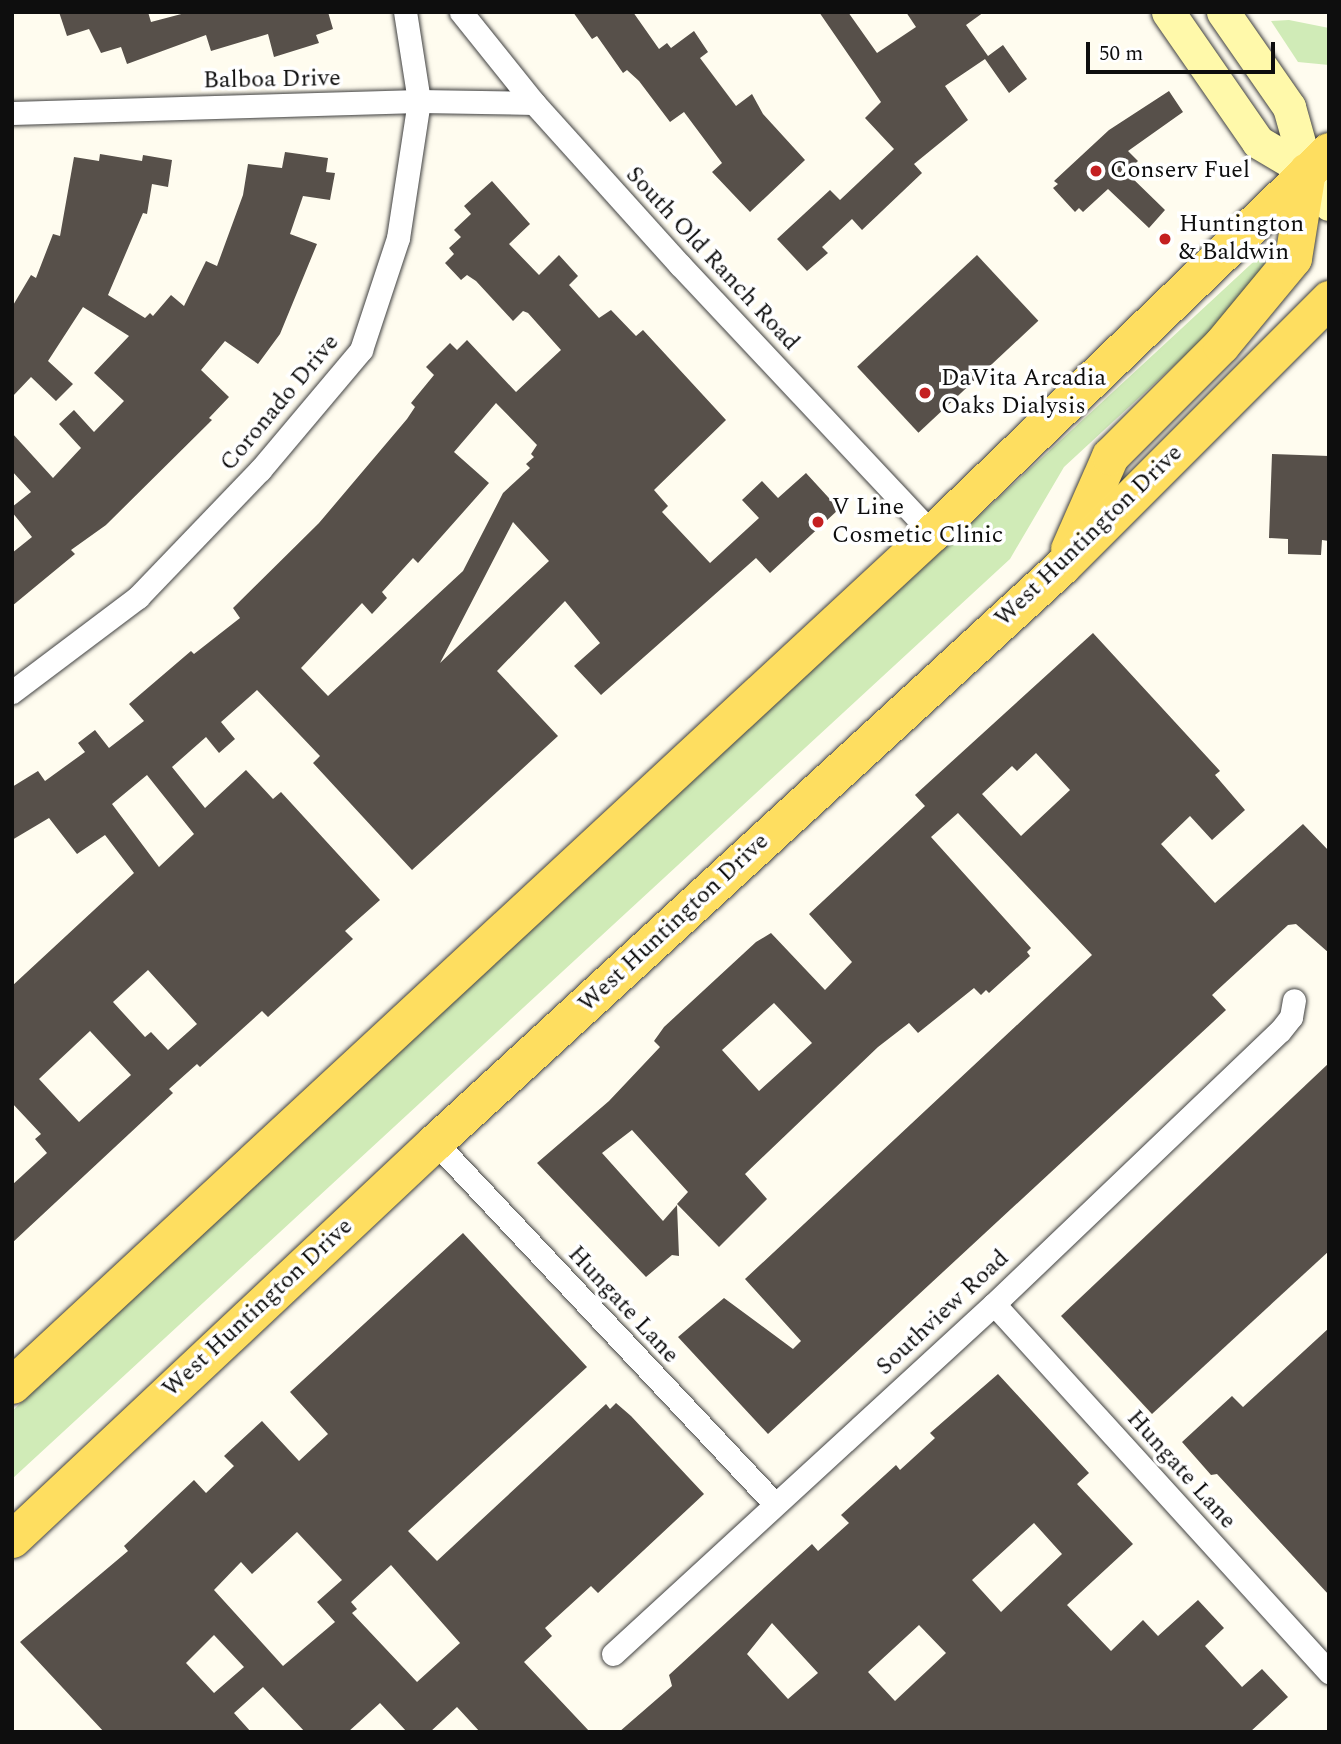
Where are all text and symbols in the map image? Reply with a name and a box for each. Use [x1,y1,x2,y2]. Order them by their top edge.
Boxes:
scale bar [1089,28,1278,72]
text: 50 m [1099,38,1143,70]
street label: Balboa Drive [203,64,341,96]
place label: Conserv Fuel [1110,157,1250,185]
street label: South Old Ranch Road [619,161,805,357]
marker: Conserv Fuel [1088,163,1104,179]
place label: Huntington & Baldwin [1179,211,1304,267]
marker: Huntington & Baldwin [1157,231,1173,247]
street label: Coronado Drive [214,329,346,477]
place label: DaVita Arcadia Oaks Dialysis [941,365,1106,421]
marker: DaVita Arcadia Oaks Dialysis [915,383,935,403]
street label: West Huntington Drive [989,439,1189,633]
place label: V Line Cosmetic Clinic [832,494,1003,550]
marker: V Line Cosmetic Clinic [810,514,826,530]
street label: West Huntington Drive [573,827,775,1019]
street label: West Huntington Drive [157,1212,359,1404]
street label: Hungate Lane [561,1240,685,1370]
street label: Southview Road [871,1244,1015,1382]
street label: Hungate Lane [1120,1405,1242,1535]

